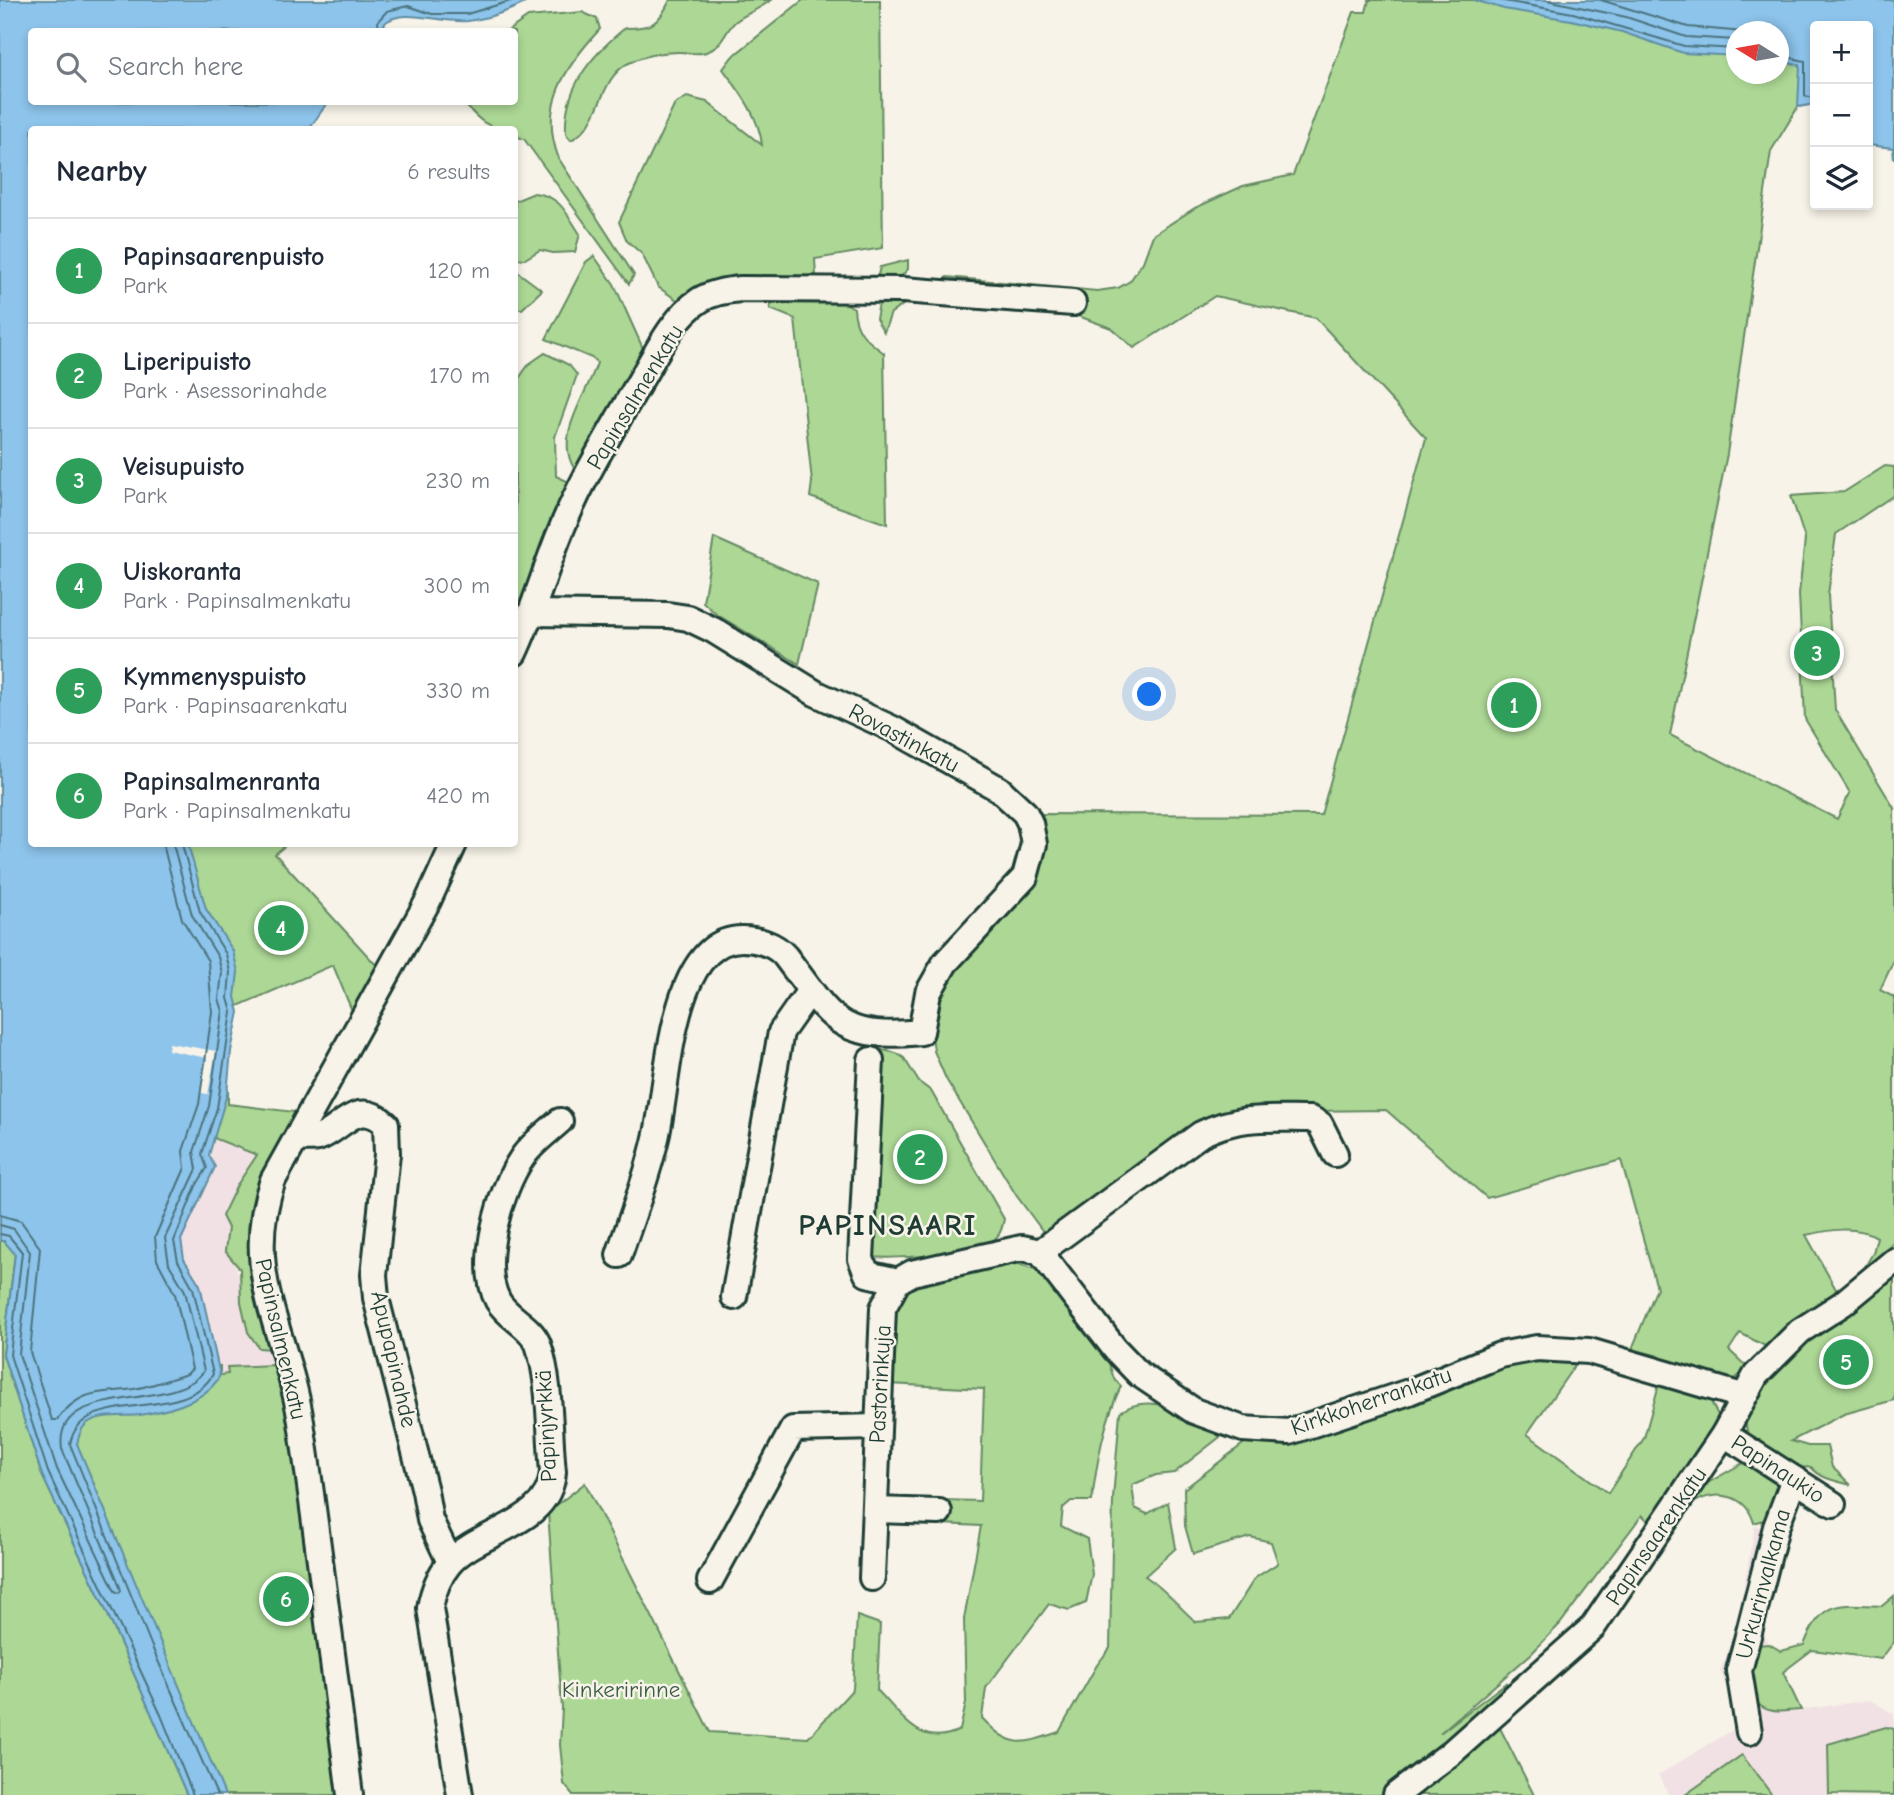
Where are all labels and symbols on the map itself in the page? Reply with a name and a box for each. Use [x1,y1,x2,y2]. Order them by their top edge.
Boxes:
north arrow [1726,21,1789,84]
street label: Papinsalmenkatu [581,320,689,474]
pin: 3 [1794,627,1840,679]
your location [1132,677,1166,711]
pin: 1 [1491,679,1537,731]
street label: Rovastinkatu [844,698,964,778]
pin: 4 [258,902,304,954]
pin: 2 [897,1131,943,1183]
district label: PAPINSAARI [798,1208,978,1243]
street label: Papinsalmenkatu [249,1256,313,1422]
street label: Apupapinahde [365,1288,423,1430]
street label: Pastorinkuja [863,1324,897,1444]
pin: 5 [1823,1336,1869,1388]
street label: Kirkkoherrankatu [1287,1361,1455,1441]
street label: Papinjyrkkä [530,1369,562,1483]
street label: Papinaukio [1726,1429,1830,1509]
street label: Papinsaarenkatu [1600,1462,1712,1610]
street label: Urkurinvalkama [1730,1506,1796,1662]
pin: 6 [263,1573,309,1625]
park label: Kinkeririnne [562,1676,680,1703]

